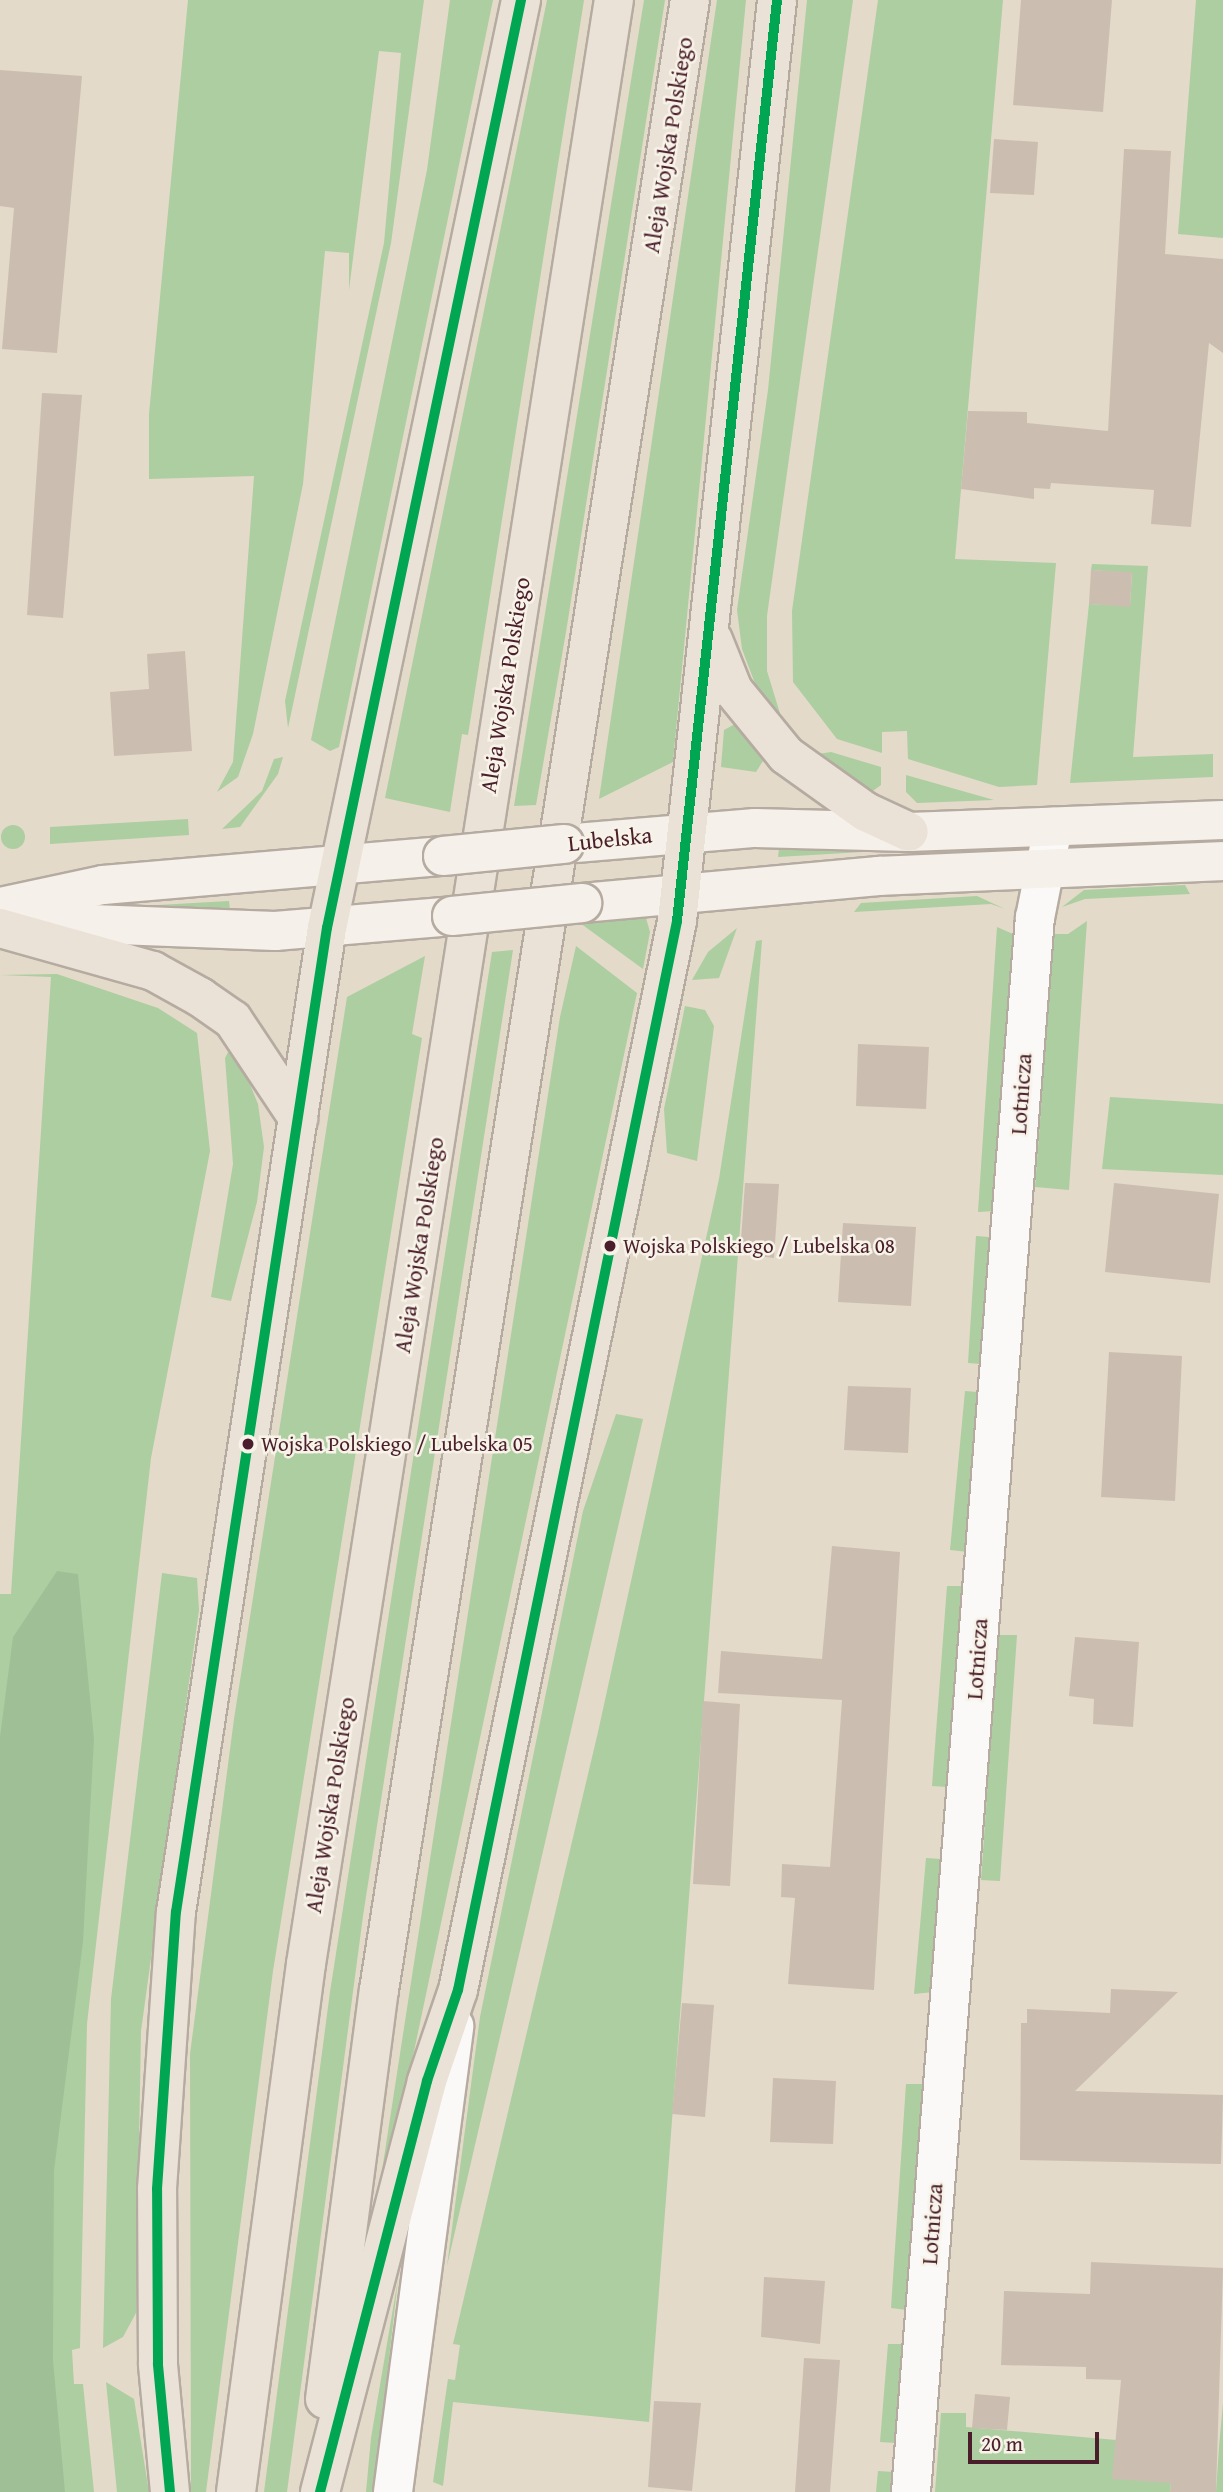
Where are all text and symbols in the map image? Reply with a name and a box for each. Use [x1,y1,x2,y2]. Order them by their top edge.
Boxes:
street label: Aleja Wojska Polskiego [637,35,699,255]
street label: Aleja Wojska Polskiego [474,575,536,795]
street label: Lubelska [567,821,653,857]
street label: Lotnicza [1004,1052,1038,1136]
street label: Aleja Wojska Polskiego [388,1135,450,1355]
place label: Wojska Polskiego / Lubelska 08 [623,1233,895,1259]
marker: Wojska Polskiego / Lubelska 08 [603,1239,617,1253]
place label: Wojska Polskiego / Lubelska 05 [261,1431,533,1457]
marker: Wojska Polskiego / Lubelska 05 [241,1437,255,1451]
street label: Lotnicza [960,1617,994,1701]
street label: Aleja Wojska Polskiego [299,1695,361,1915]
street label: Lotnicza [915,2182,949,2266]
scale bar [971,2418,1102,2462]
text: 20 m [981,2428,1023,2459]

